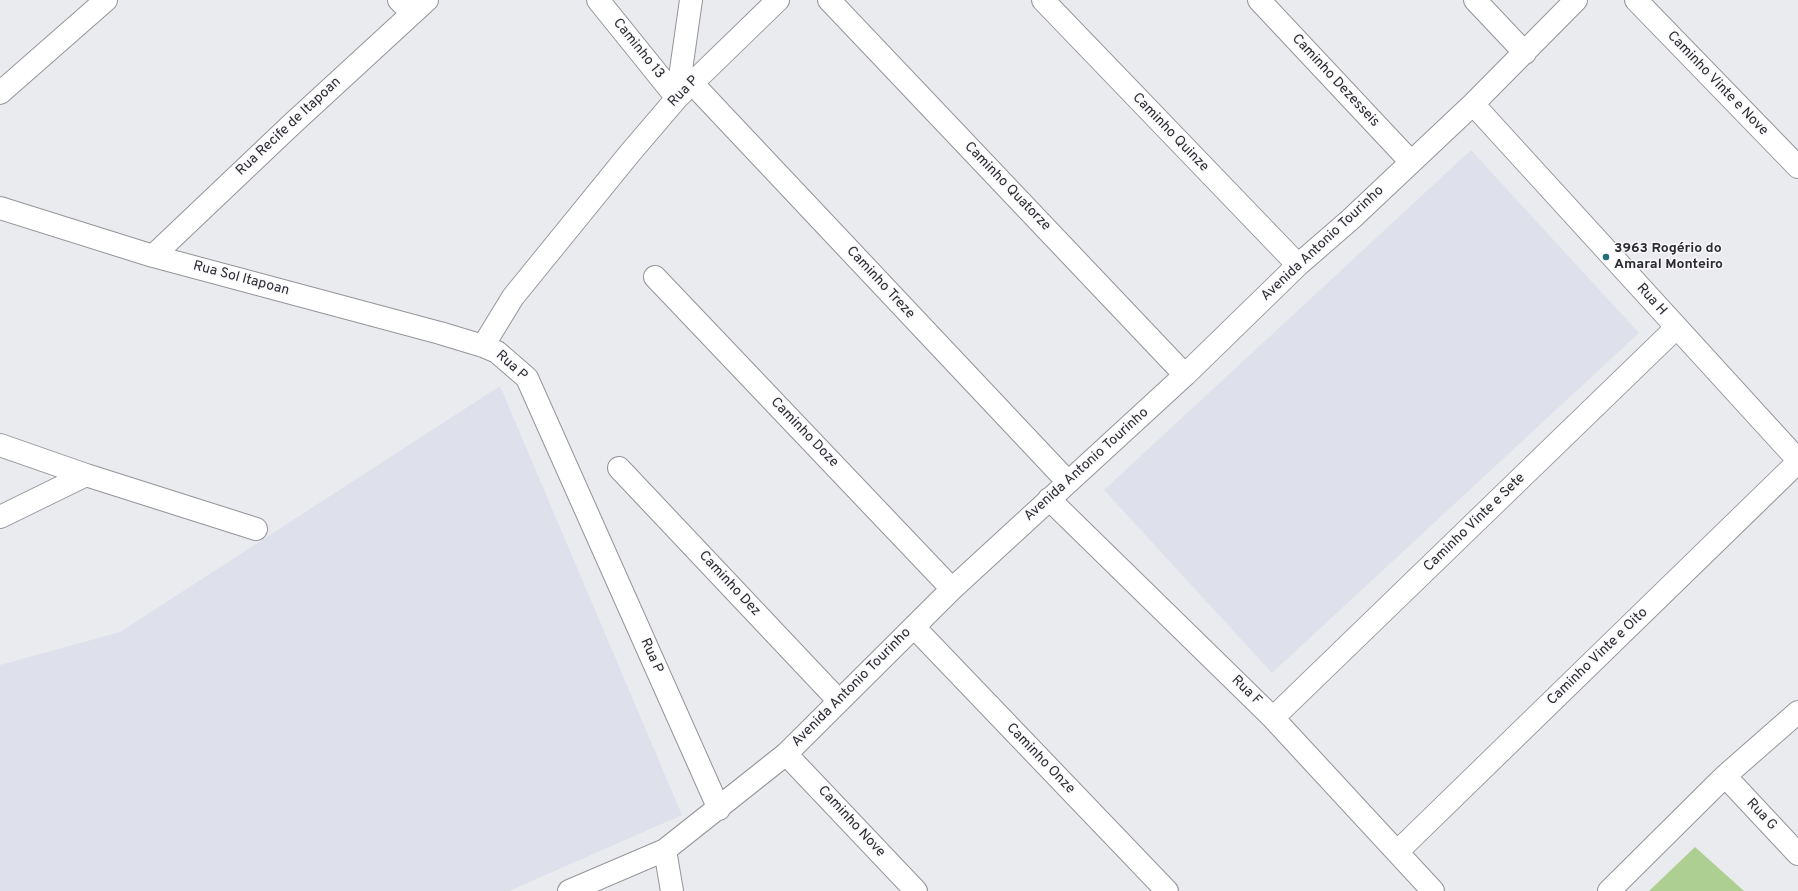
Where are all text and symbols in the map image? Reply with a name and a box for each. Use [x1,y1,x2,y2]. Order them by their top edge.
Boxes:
street label: Caminho 13 [609,15,667,83]
street label: Caminho Vinte e Nove [1663,28,1771,140]
street label: Caminho Dezesseis [1288,31,1382,131]
street label: Rua P [665,73,703,111]
street label: Rua Recife de Itapoan [233,74,345,180]
street label: Caminho Quinze [1128,90,1212,176]
street label: Caminho Quatorze [960,139,1054,235]
street label: Avenida Antonio Tourinho [1258,183,1388,305]
place label: 3963 Rogério do Amaral Monteiro [1614,241,1723,274]
street label: Caminho Treze [842,243,918,323]
marker: 3963 Rogério do Amaral Monteiro [1601,252,1611,262]
street label: Rua Sol Itapoan [191,258,291,300]
street label: Rua H [1632,280,1670,320]
street label: Rua P [492,348,530,384]
street label: Caminho Doze [766,395,842,471]
street label: Avenida Antonio Tourinho [1021,405,1153,525]
street label: Caminho Vinte e Sete [1421,470,1529,576]
street label: Caminho Dez [695,548,763,620]
street label: Caminho Vinte e Oito [1544,605,1652,709]
street label: Avenida Antonio Tourinho [789,625,915,751]
street label: Rua P [636,636,666,676]
street label: Rua F [1227,673,1265,709]
street label: Caminho Onze [1002,720,1078,798]
street label: Caminho Nove [814,783,888,861]
street label: Rua G [1742,796,1780,834]

